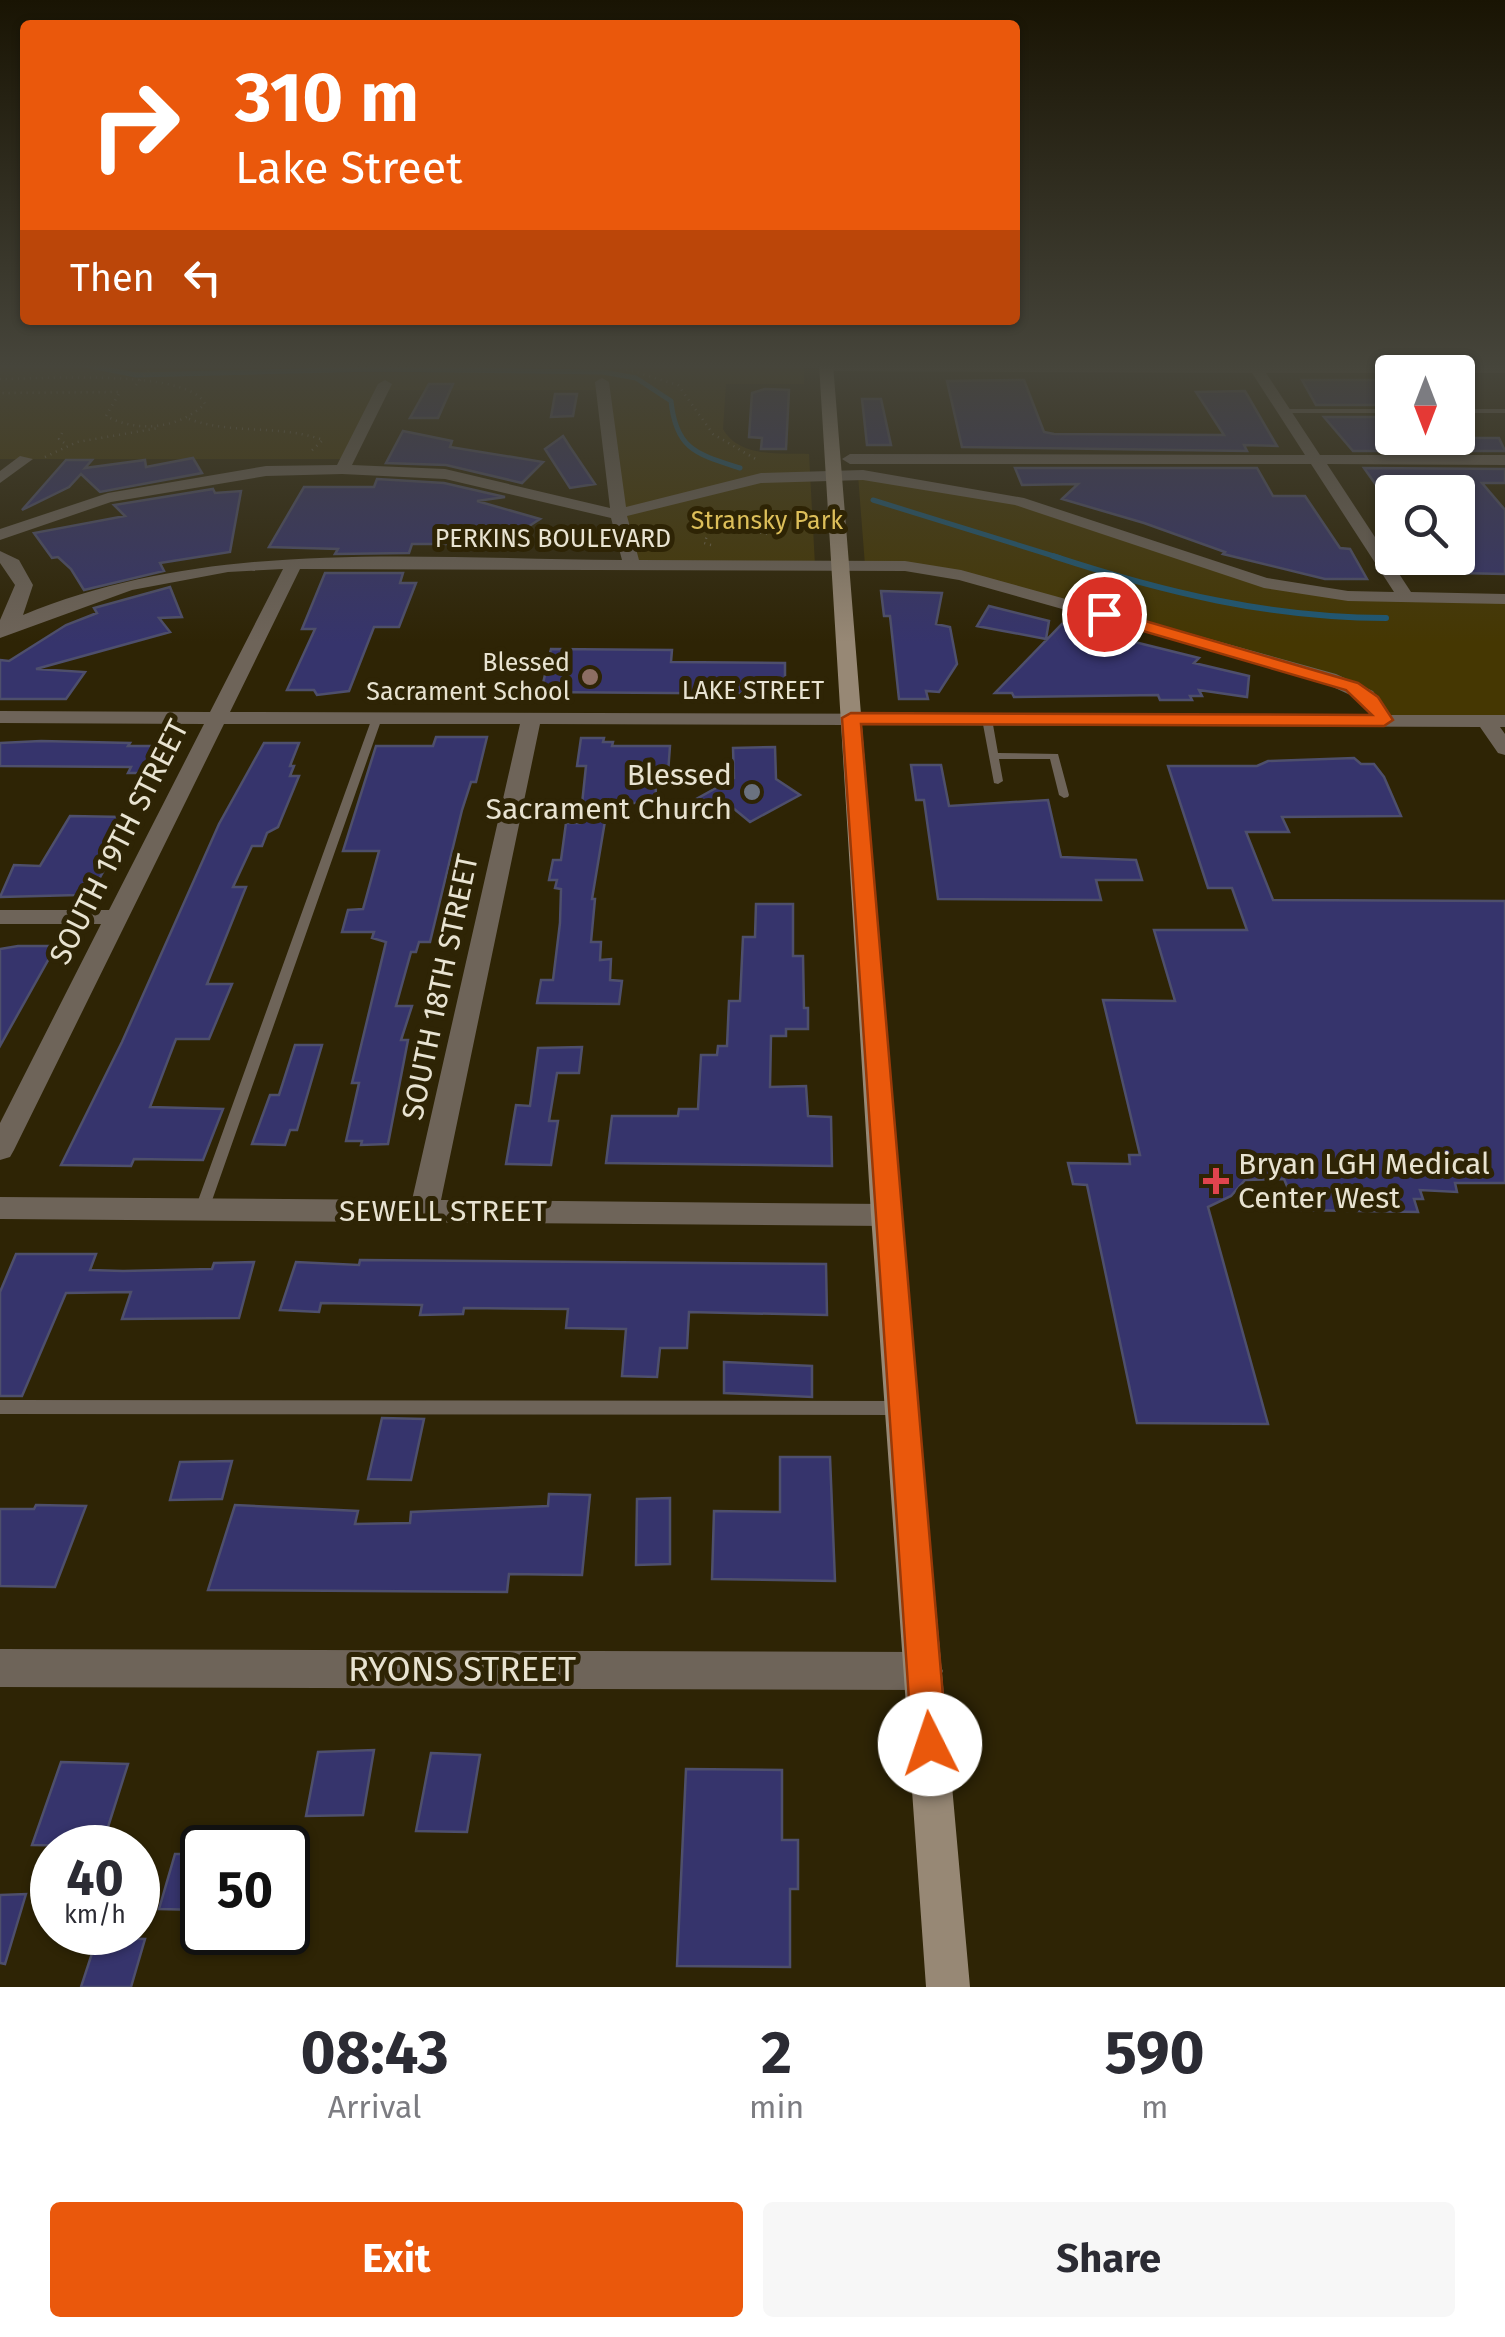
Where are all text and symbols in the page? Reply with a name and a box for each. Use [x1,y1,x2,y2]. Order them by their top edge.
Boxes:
text: 310 m [235,56,419,140]
icon: right [70,60,200,190]
text: Lake Street [235,141,463,195]
icon: left [175,250,230,305]
text: Then [70,255,155,301]
north arrow [1375,355,1475,455]
map controls [1375,355,1475,575]
button: search [1375,475,1475,575]
park label: Stransky Park [691,506,843,536]
street label: PERKINS BOULEVARD [435,524,671,554]
pin [1062,572,1147,657]
icon: arrive [1077,587,1132,642]
place label: Blessed Sacrament School [366,648,570,707]
marker: Blessed Sacrament School [579,666,601,688]
street label: LAKE STREET [682,676,824,706]
street label: SOUTH 19TH STREET [42,713,196,970]
place label: Blessed Sacrament Church [486,757,732,827]
marker: Blessed Sacrament Church [741,781,763,803]
street label: SOUTH 18TH STREET [394,850,486,1123]
place label: Bryan LGH Medical Center West [1238,1146,1490,1216]
marker: Bryan LGH Medical Center West [1203,1168,1229,1194]
street label: SEWELL STREET [339,1193,547,1229]
street label: RYONS STREET [348,1648,576,1690]
position arrow [878,1692,982,1796]
speed limit sign: 50 [180,1825,310,1955]
text: 40 [66,1848,124,1908]
text: km/h [64,1900,126,1930]
text: 08:43 [300,2017,449,2089]
text: 2 [761,2017,792,2089]
text: 590 [1105,2017,1205,2089]
text: Arrival [328,2088,421,2126]
text: min [749,2088,804,2126]
text: m [1141,2088,1168,2126]
button: Exit [50,2202,743,2317]
button: Share [763,2202,1455,2317]

